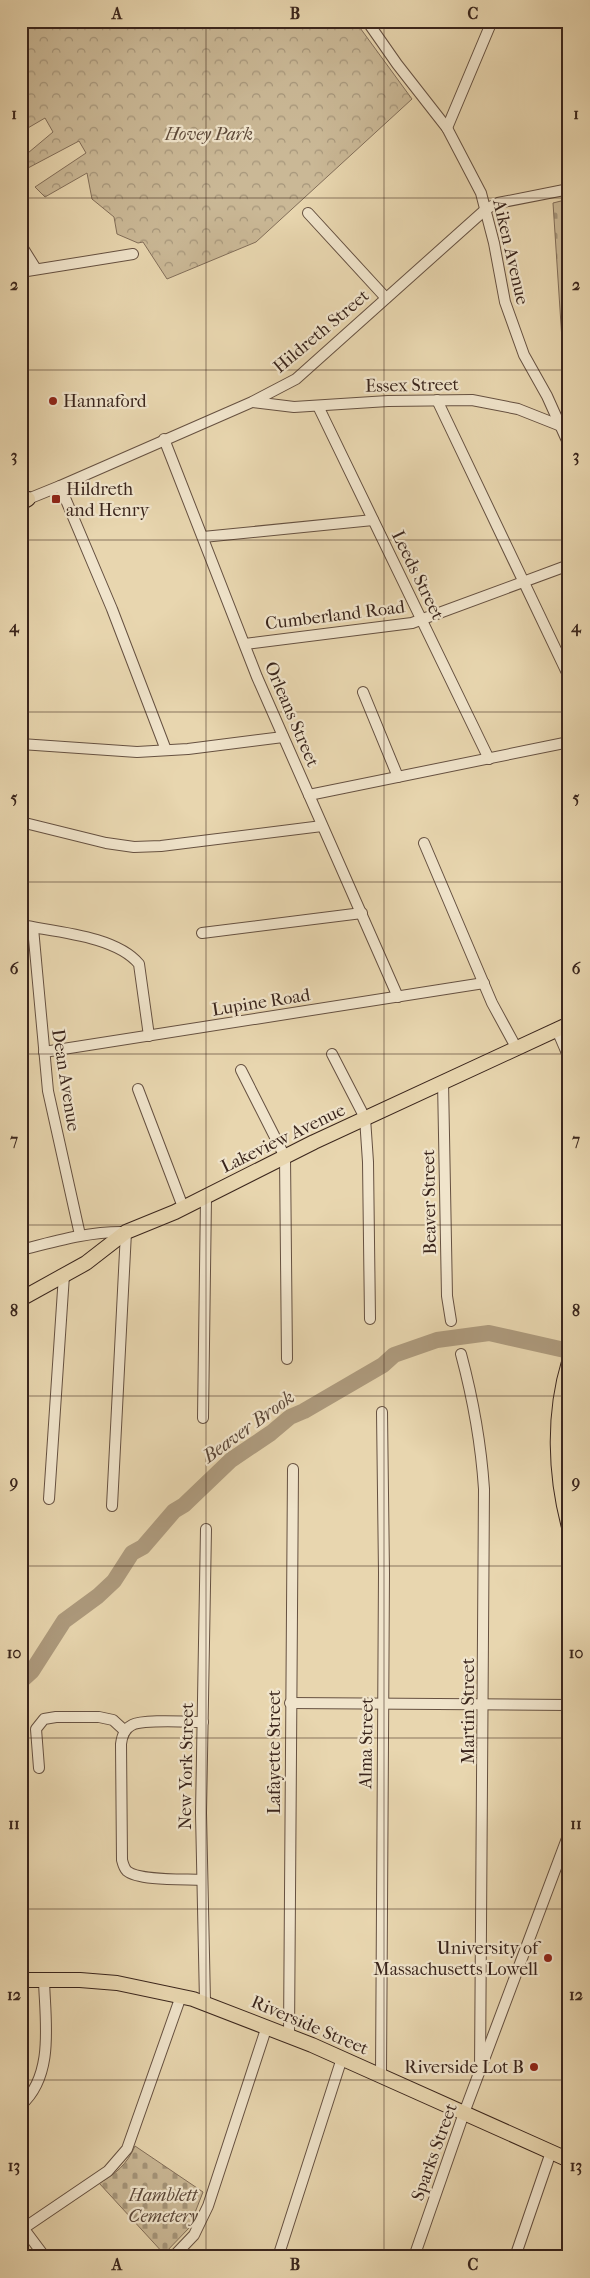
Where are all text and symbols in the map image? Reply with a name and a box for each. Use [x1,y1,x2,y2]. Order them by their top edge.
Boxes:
text: A [111,4,123,23]
text: B [290,4,300,23]
text: C [468,4,479,23]
text: 1 [11,104,17,123]
text: 1 [573,104,579,123]
park label: Hovey Park [164,124,253,145]
street label: Aiken Avenue [488,197,533,307]
text: 2 [10,275,18,294]
text: 2 [572,275,580,294]
street label: Hildreth Street [269,285,374,378]
street label: Essex Street [365,374,460,397]
place label: Hannaford [63,391,147,412]
marker: Hannaford [47,395,59,407]
text: 3 [11,446,17,466]
text: 3 [573,446,579,466]
place label: Hildreth and Henry [66,479,150,521]
marker: Hildreth and Henry [50,493,62,505]
street label: Leeds Street [387,527,448,624]
street label: Cumberland Road [264,596,406,634]
text: 4 [8,617,20,637]
text: 4 [570,617,582,637]
street label: Orleans Street [260,658,323,771]
text: 5 [11,788,18,807]
text: 5 [573,788,580,807]
text: 6 [10,959,19,978]
text: 6 [572,959,581,978]
street label: Lupine Road [210,984,312,1021]
street label: Dean Avenue [47,1027,84,1133]
street label: Lakeview Avenue [218,1099,349,1178]
text: 7 [9,1130,18,1149]
text: 7 [571,1130,580,1149]
street label: Beaver Street [418,1149,441,1255]
text: 8 [10,1301,18,1320]
text: 8 [572,1301,580,1320]
water label: Beaver Brook [198,1386,299,1468]
text: 9 [9,1472,18,1492]
text: 9 [571,1472,580,1492]
text: 10 [7,1643,21,1662]
text: 10 [569,1643,583,1662]
street label: Martin Street [458,1657,479,1764]
street label: Lafayette Street [264,1689,285,1814]
street label: Alma Street [355,1697,378,1790]
street label: New York Street [175,1702,198,1830]
text: 11 [8,1814,20,1833]
text: 11 [570,1814,582,1833]
place label: University of Massachusetts Lowell [373,1938,542,1980]
marker: University of Massachusetts Lowell [542,1952,554,1964]
text: 12 [7,1985,21,2004]
text: 12 [569,1985,583,2004]
street label: Riverside Street [248,1991,372,2060]
place label: Riverside Lot B [404,2057,524,2078]
marker: Riverside Lot B [528,2061,540,2073]
street label: Sparks Street [407,2100,462,2204]
text: 13 [8,2156,20,2176]
text: 13 [570,2156,582,2176]
park label: Hamblett Cemetery [128,2185,199,2227]
text: A [111,2255,123,2274]
text: B [290,2255,300,2274]
text: C [468,2255,479,2274]

